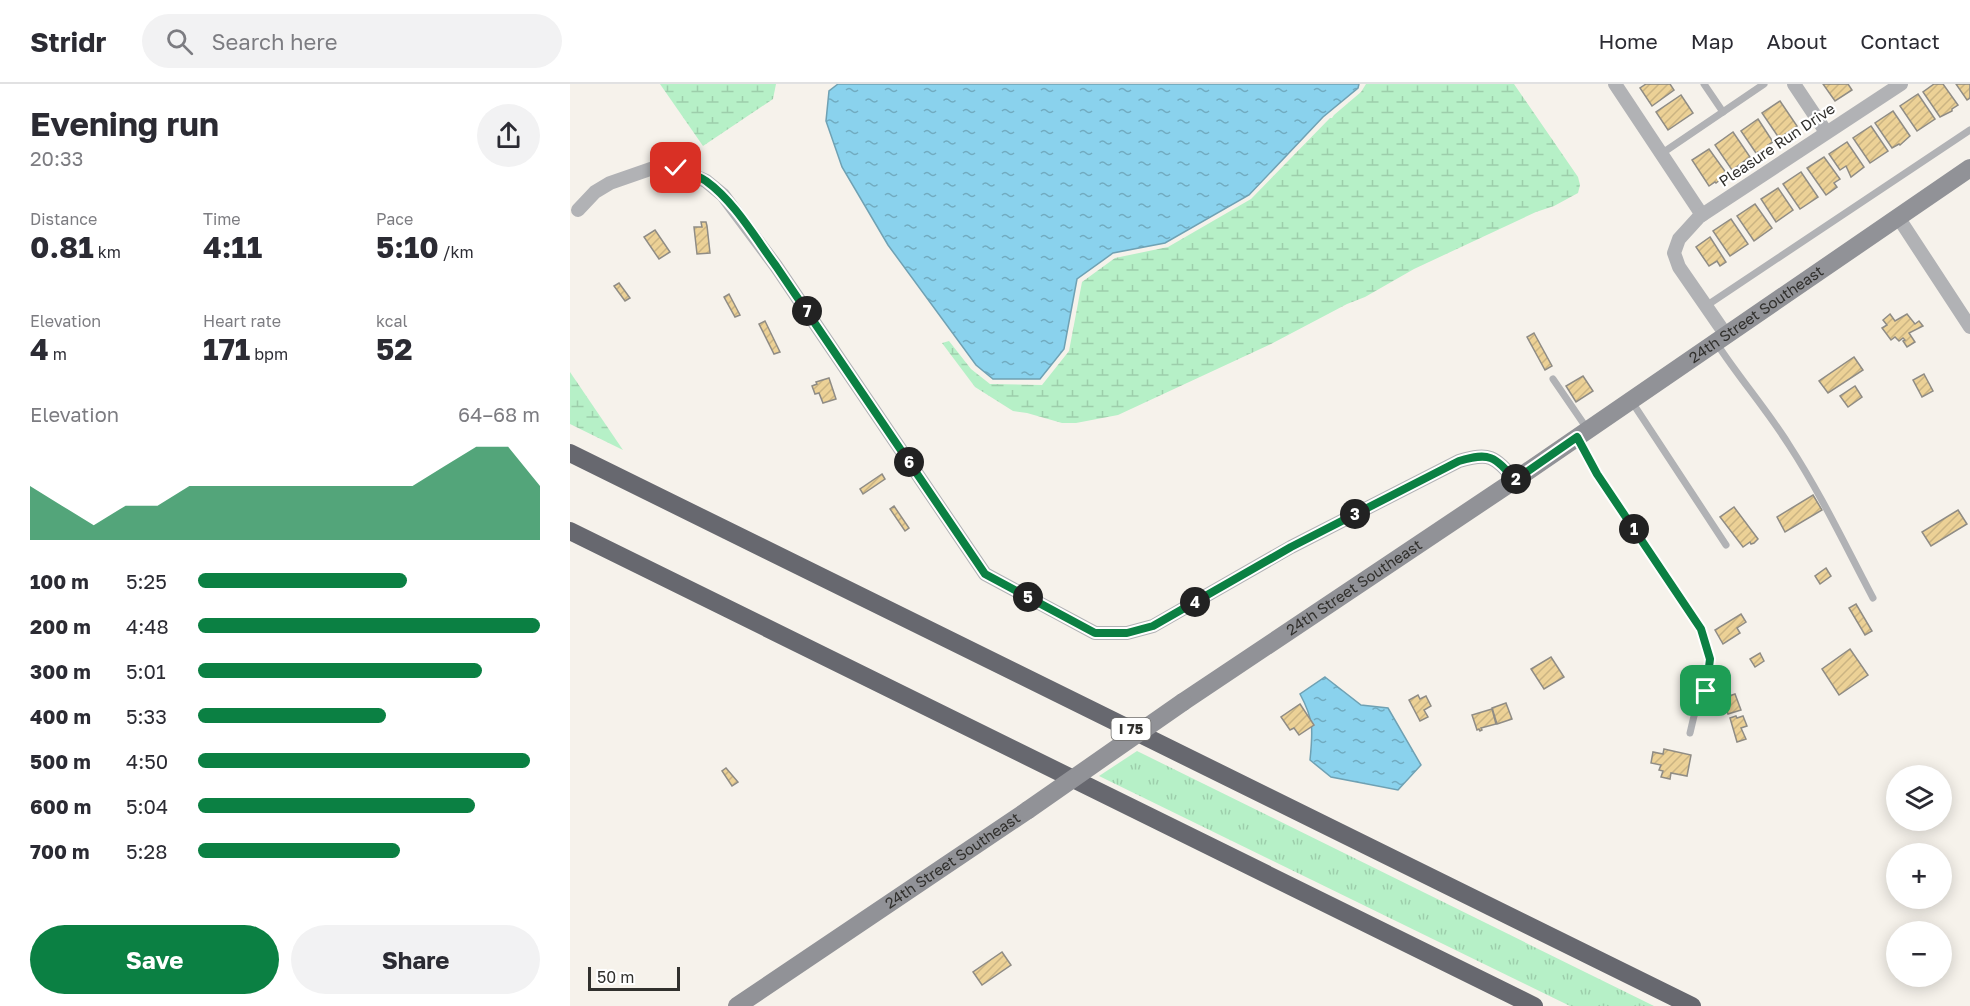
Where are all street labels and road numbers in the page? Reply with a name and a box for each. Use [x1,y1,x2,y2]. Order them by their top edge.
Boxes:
street label: Pleasure Run Drive [1715,99,1838,190]
street label: 24th Street Southeast [1685,261,1827,366]
street label: 24th Street Southeast [1283,535,1425,638]
road number: I 75 [1112,718,1150,740]
street label: 24th Street Southeast [881,808,1023,912]

